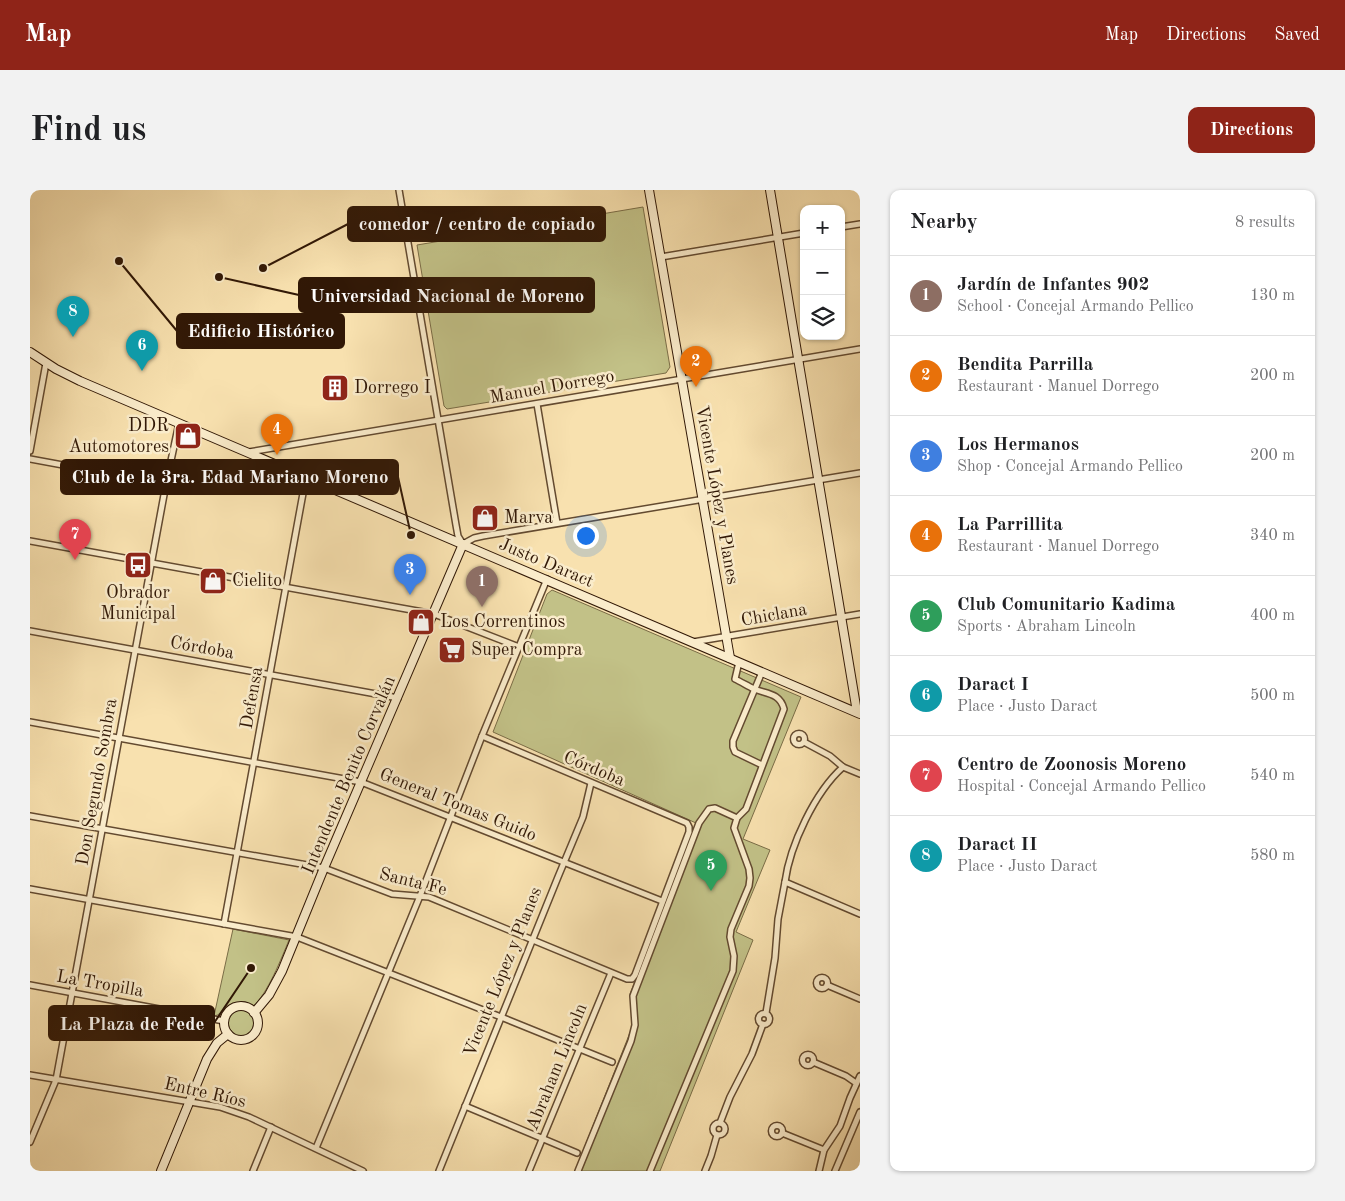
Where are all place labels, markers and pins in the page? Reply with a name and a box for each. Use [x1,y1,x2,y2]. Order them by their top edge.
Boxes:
callout: comedor / centro de copiado [348,207,605,241]
callout: Universidad Nacional de Moreno [299,278,594,312]
pin: 8 [57,296,89,337]
callout: Edificio Histórico [177,314,344,348]
pin: 6 [126,330,158,371]
pin: 2 [680,346,712,387]
building icon: Dorrego I [320,373,350,403]
place label: Dorrego I [354,379,431,397]
pin: 4 [261,414,293,455]
place label: DDR Automotores [68,417,169,456]
shop icon: DDR Automotores [173,421,203,451]
callout: Club de la 3ra. Edad Mariano Moreno [61,460,398,494]
shop icon: Marva [470,503,500,533]
place label: Marva [504,509,553,527]
pin: 7 [59,519,91,560]
bus stop icon: Obrador Municipal [123,550,153,580]
pin: 3 [394,554,426,595]
shop icon: Cielito [198,566,228,596]
pin: 1 [466,566,498,607]
place label: Cielito [232,572,282,590]
place label: Obrador Municipal [100,584,176,623]
shop icon: Los Correntinos [406,607,436,637]
place label: Los Correntinos [440,613,565,631]
supermarket icon: Super Compra [437,635,467,665]
place label: Super Compra [471,641,583,659]
pin: 5 [695,850,727,891]
callout: La Plaza de Fede [49,1006,214,1040]

